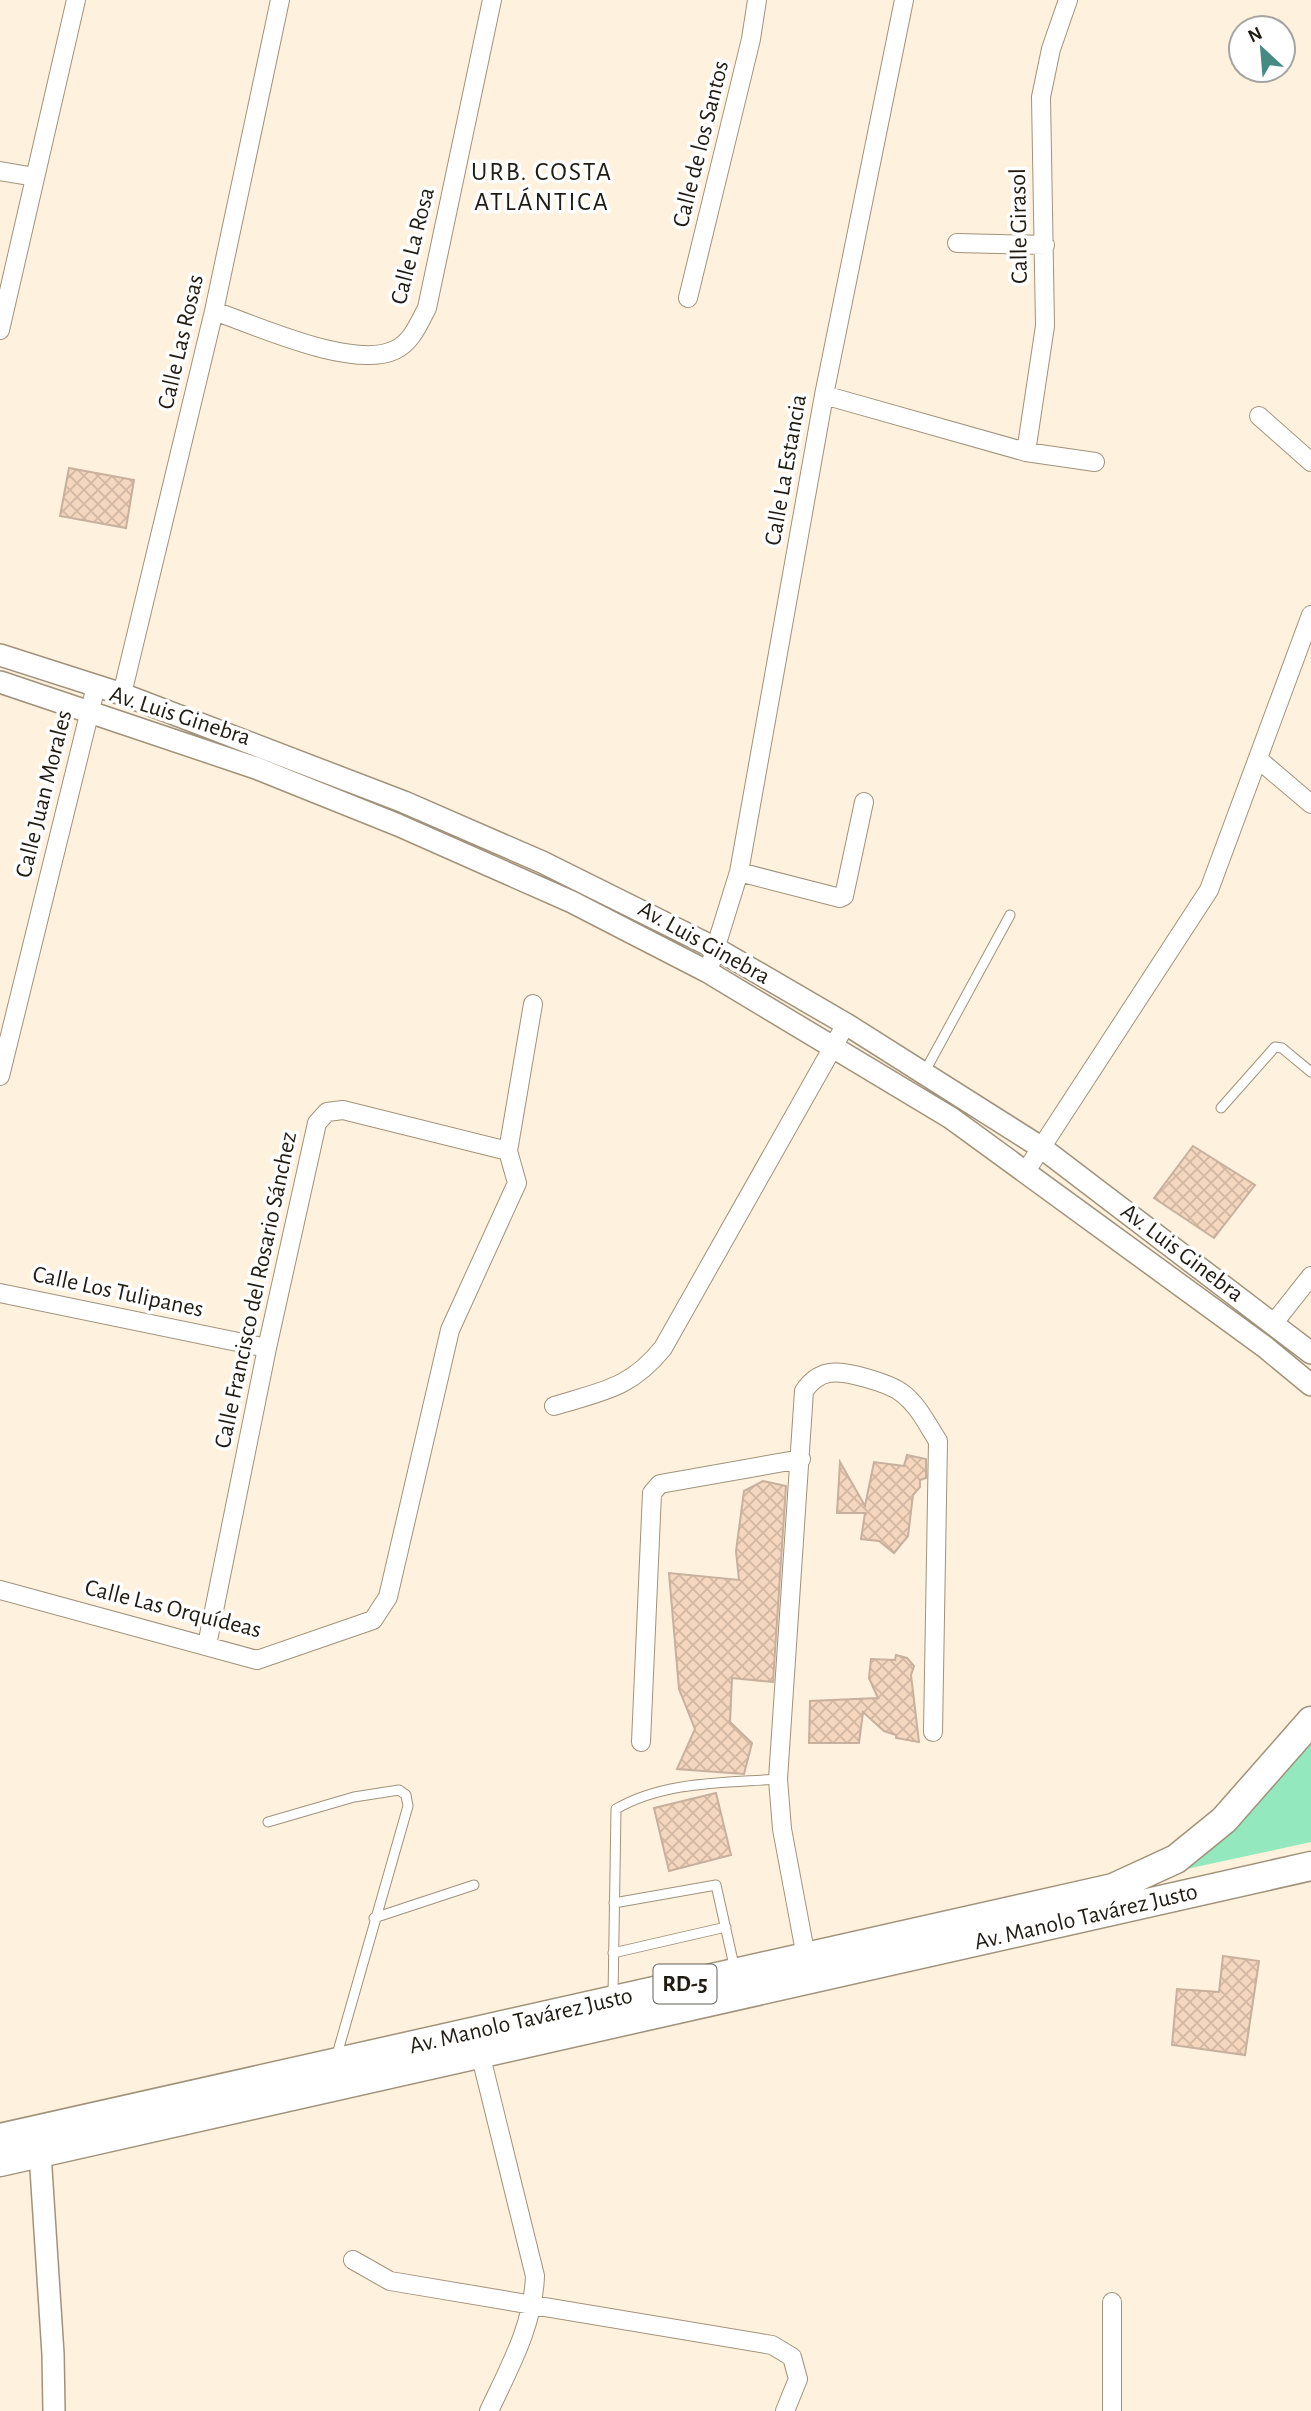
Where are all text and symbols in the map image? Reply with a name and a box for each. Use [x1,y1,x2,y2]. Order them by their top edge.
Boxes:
north arrow [1227,14,1297,84]
text: N [1245,24,1265,47]
street label: Calle de los Santos [669,58,733,230]
district label: URB. COSTA ATLÁNTICA [471,159,613,215]
street label: Calle Girasol [1006,168,1032,284]
street label: Calle La Rosa [387,185,439,307]
street label: Calle Las Rosas [154,272,208,412]
street label: Calle La Estancia [761,393,811,547]
street label: Av. Luis Ginebra [107,682,253,750]
street label: Calle Juan Morales [12,708,76,880]
street label: Av. Luis Ginebra [634,897,774,989]
street label: Calle Francisco del Rosario Sánchez [211,1129,301,1450]
street label: Av. Luis Ginebra [1116,1199,1248,1307]
street label: Calle Los Tulipanes [30,1262,206,1322]
street label: Calle Las Orquídeas [82,1575,264,1643]
street label: Av. Manolo Tavárez Justo [972,1880,1200,1954]
road number: RD-5 [654,1965,716,2004]
street label: Av. Manolo Tavárez Justo [407,1984,635,2058]

